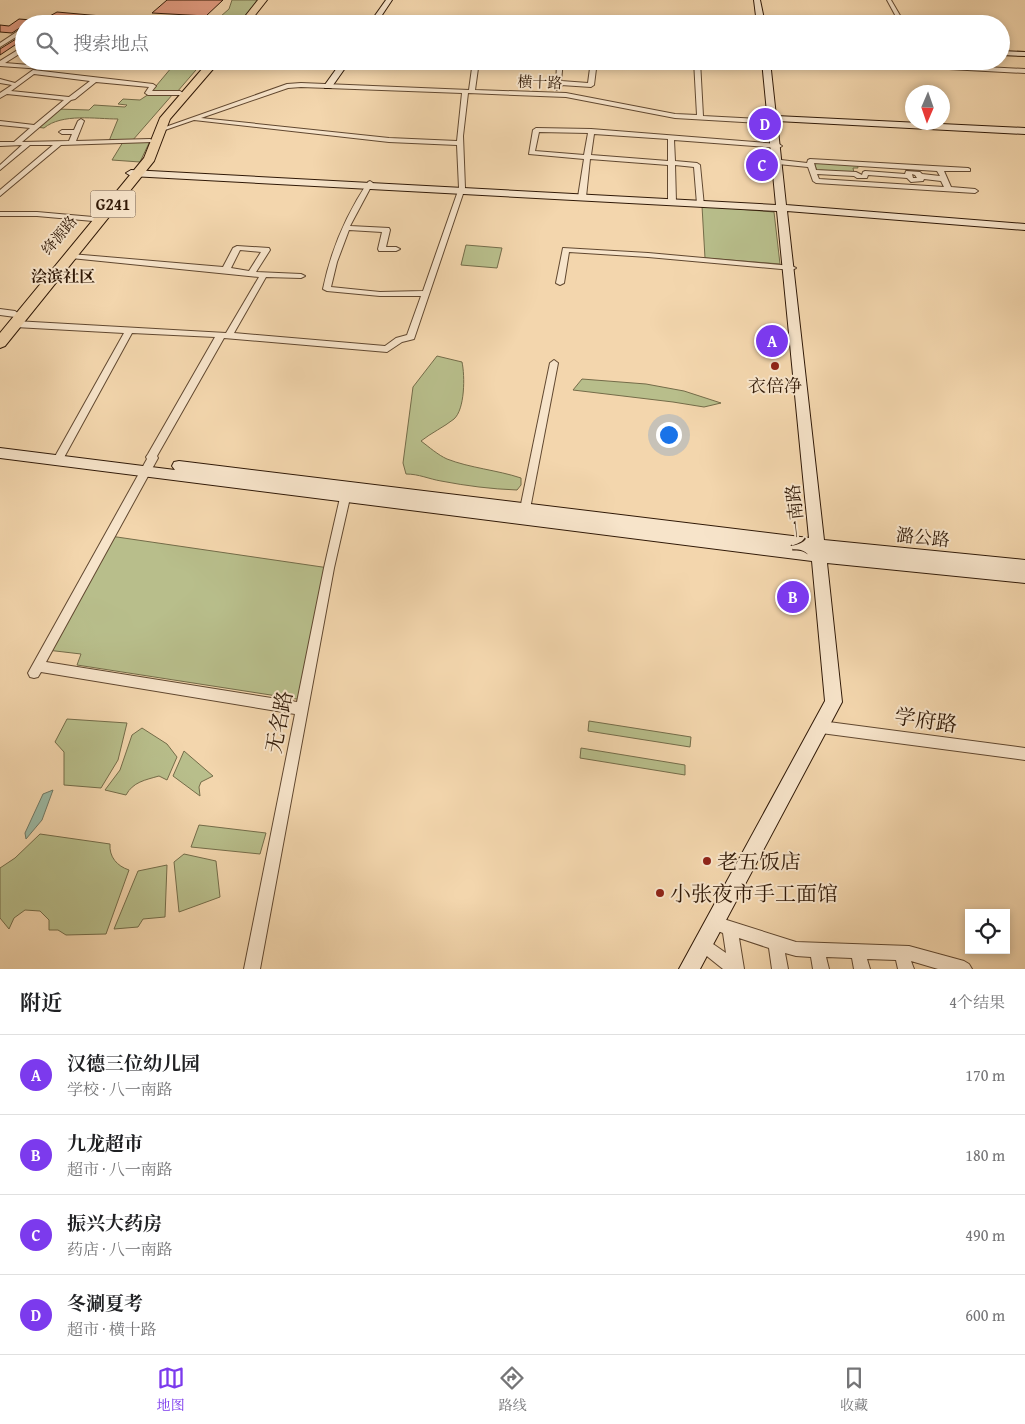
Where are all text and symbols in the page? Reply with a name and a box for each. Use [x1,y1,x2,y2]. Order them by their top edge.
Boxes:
search box [15,15,1010,70]
icon: search [33,29,61,57]
text: 搜索地点 [73,29,149,57]
street label: 横十路 [517,71,563,93]
north arrow [905,85,950,130]
pin: D [749,105,781,143]
pin: C [746,146,778,184]
road number: G241 [90,190,136,218]
street label: 绛源路 [36,211,82,259]
district label: 浍滨社区 [31,264,95,288]
pin: A [756,322,788,360]
marker: 衣倍净 [769,360,781,372]
place label: 衣倍净 [748,372,802,399]
your location [656,422,682,448]
street label: 八一南路 [779,483,813,557]
street label: 潞公路 [895,521,951,553]
pin: B [777,578,809,616]
street label: 无名路 [258,688,300,756]
street label: 学府路 [893,700,959,740]
place label: 老五饭店 [717,846,801,877]
marker: 老五饭店 [701,855,713,867]
place label: 小张夜市手工面馆 [670,878,838,909]
marker: 小张夜市手工面馆 [654,887,666,899]
map controls [965,909,1010,954]
button: locate [965,909,1010,954]
text: 附近 [20,987,62,1018]
text: 4个结果 [949,990,1005,1014]
text: 汉德三位幼儿园 [67,1049,200,1077]
text: A [31,1063,41,1087]
text: 170 m [965,1063,1005,1087]
text: 学校 · 八一南路 [67,1077,173,1101]
text: 九龙超市 [67,1129,143,1157]
text: B [31,1143,41,1167]
text: 180 m [965,1143,1005,1167]
text: 超市 · 八一南路 [67,1157,173,1181]
text: 振兴大药房 [67,1209,162,1237]
text: C [31,1223,41,1247]
text: 490 m [965,1223,1005,1247]
text: 药店 · 八一南路 [67,1237,173,1261]
text: 冬涮夏考 [67,1289,143,1317]
text: D [31,1303,41,1327]
text: 600 m [965,1303,1005,1327]
text: 超市 · 横十路 [67,1317,157,1341]
tab: 地图 [157,1364,185,1415]
tab: 路线 [498,1364,526,1415]
tab: 收藏 [840,1364,868,1415]

